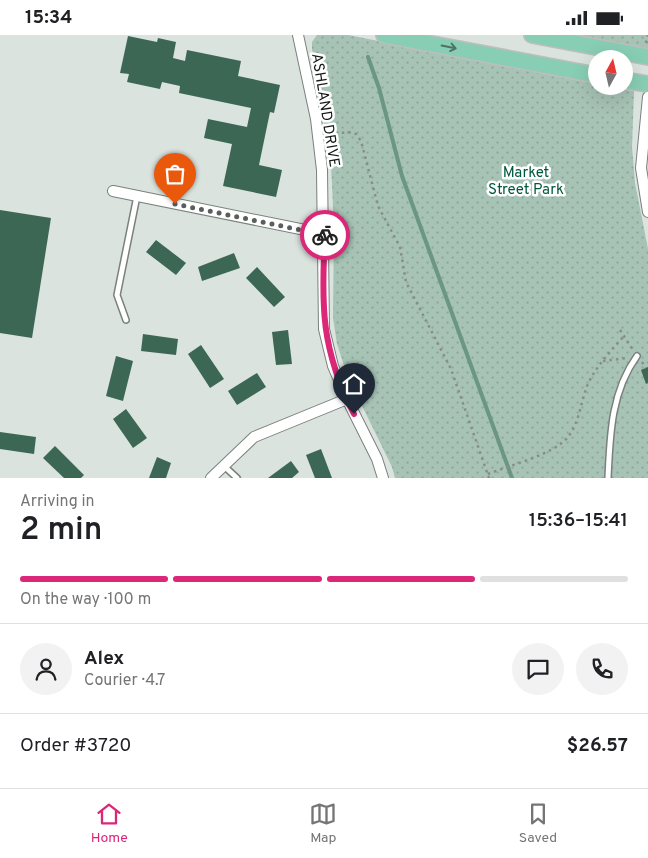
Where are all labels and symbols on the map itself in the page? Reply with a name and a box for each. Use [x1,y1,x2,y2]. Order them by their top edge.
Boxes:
one-way arrow [441,43,457,53]
north arrow [588,50,632,95]
street label: ASHLAND DRIVE [306,52,343,169]
pin [154,153,196,204]
park label: Market Street Park [488,164,564,200]
courier [300,210,350,260]
pin [333,363,375,414]

